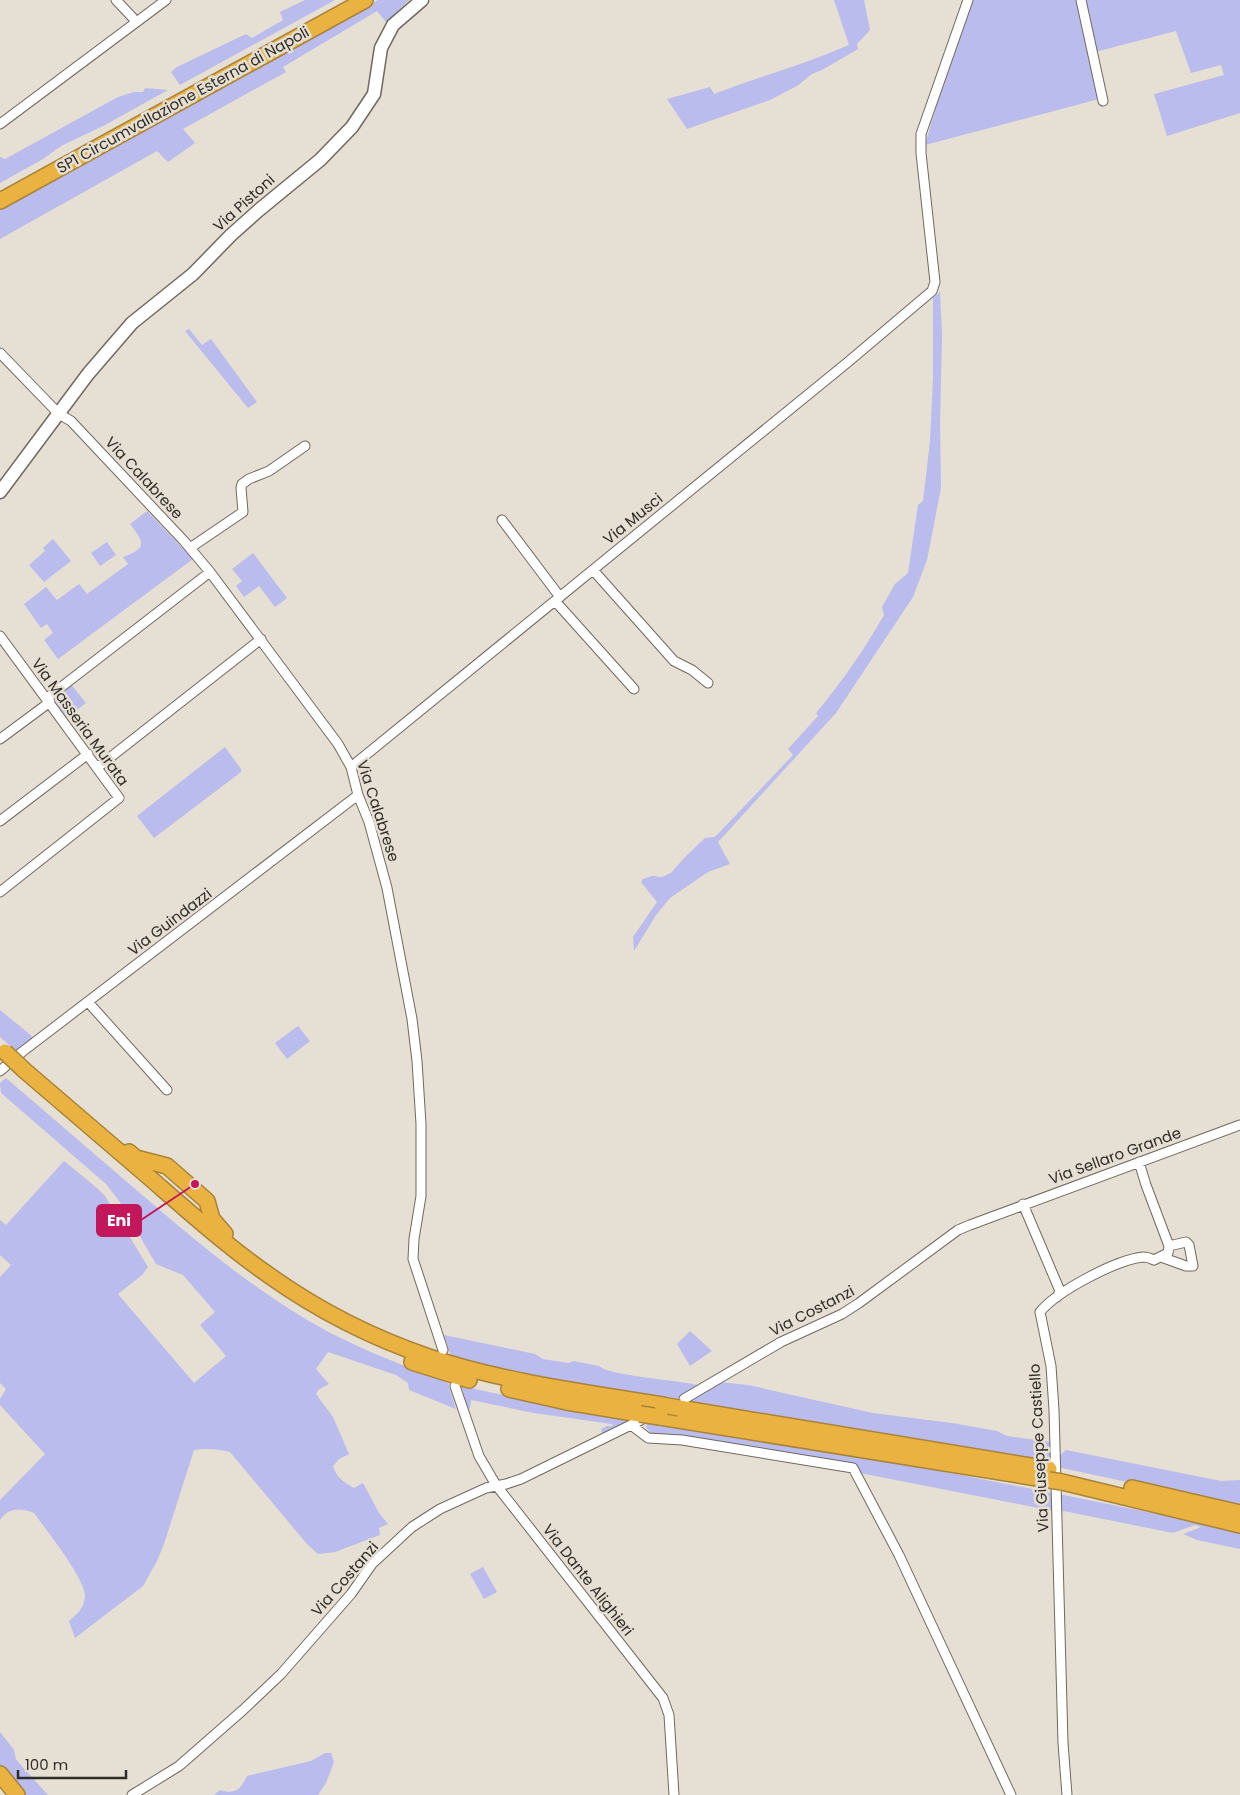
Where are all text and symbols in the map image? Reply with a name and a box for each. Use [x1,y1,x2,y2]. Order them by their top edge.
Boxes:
street label: SP1 Circumvallazione Esterna di Napoli [53,21,313,178]
street label: Via Pistoni [208,169,279,236]
street label: Via Calabrese [101,432,188,523]
street label: Via Musci [598,488,667,549]
street label: Via Masseria Murata [27,654,134,790]
street label: Via Calabrese [352,757,405,864]
street label: Via Guindazzi [123,883,216,960]
street label: Via Sellaro Grande [1046,1122,1184,1189]
callout: Eni [97,1205,141,1236]
text: Eni [107,1209,131,1232]
street label: Via Costanzi [766,1280,858,1341]
street label: Via Giuseppe Castiello [1024,1363,1053,1533]
street label: Via Dante Alighieri [538,1519,639,1640]
street label: Via Costanzi [306,1537,383,1621]
scale bar [18,1748,125,1780]
text: 100 m [25,1754,68,1775]

